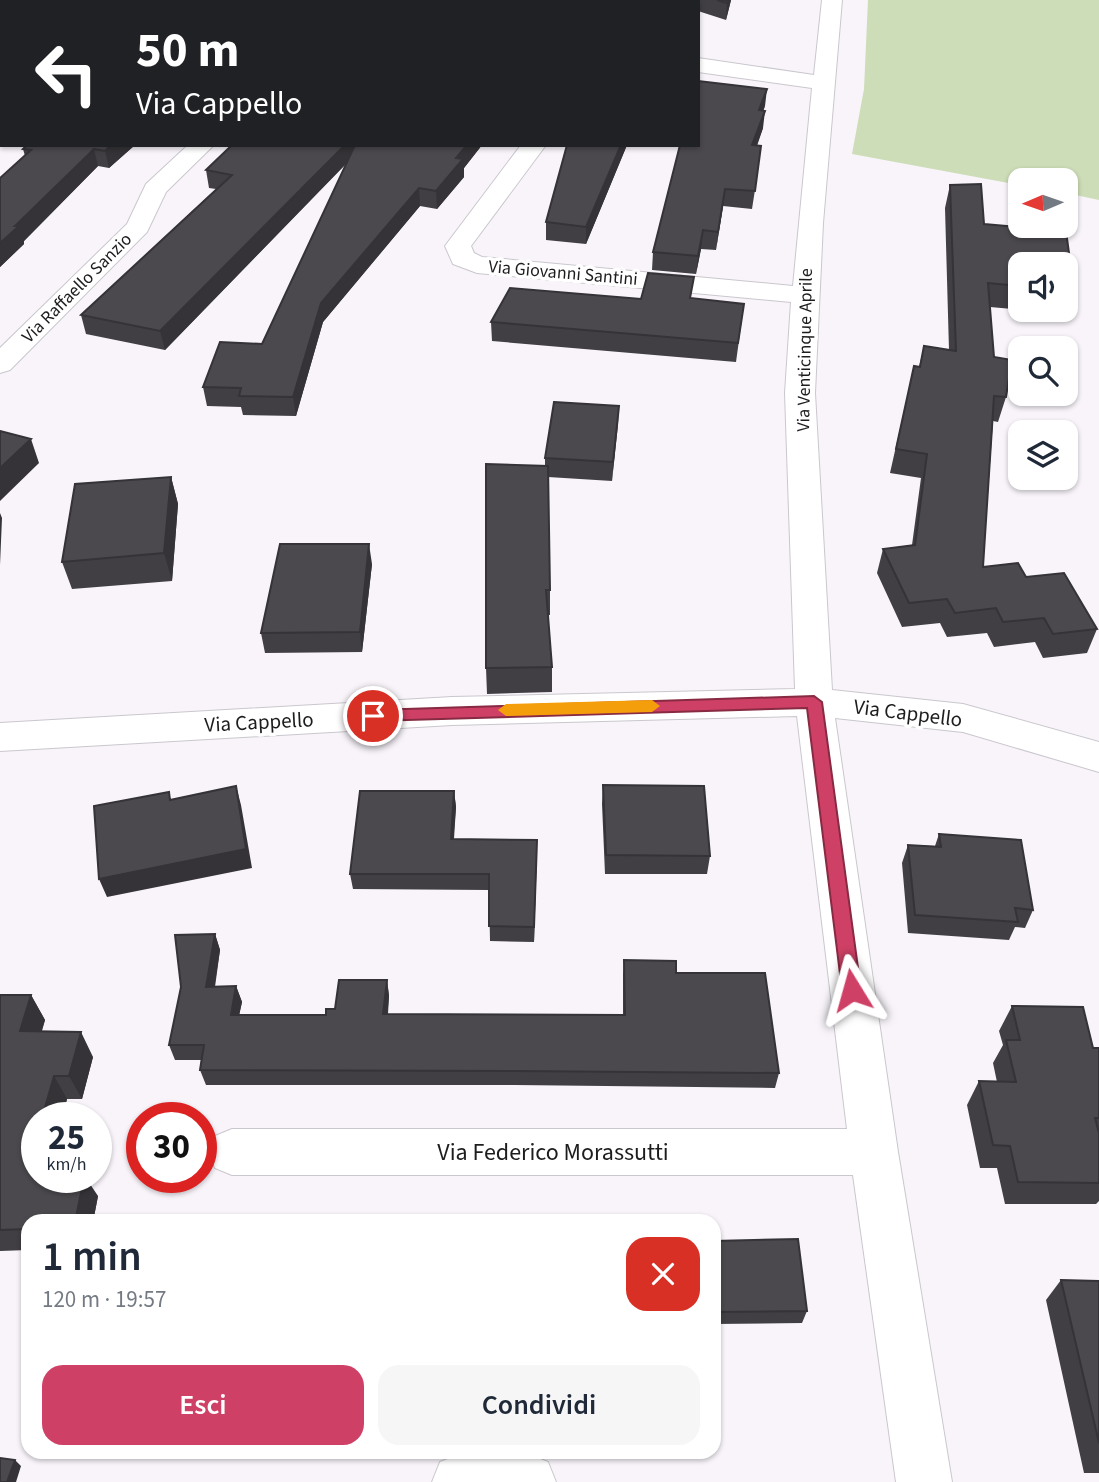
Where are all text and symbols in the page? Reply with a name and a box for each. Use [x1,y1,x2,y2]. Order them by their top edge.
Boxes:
text: 50 m [136,16,240,86]
icon: left [21,28,112,119]
text: Via Cappello [136,81,302,127]
north arrow [1008,168,1078,238]
map controls [1008,168,1078,490]
street label: Via Raffaello Sanzio [16,227,138,349]
button: sound [1008,252,1078,322]
street label: Via Giovanni Santini [487,254,639,292]
street label: Via Venticinque Aprile [791,268,819,432]
button: search [1008,336,1078,406]
button: layers [1008,420,1078,490]
pin [343,686,403,746]
street label: Via Cappello [852,691,964,735]
icon: arrive [354,697,392,735]
street label: Via Cappello [204,704,314,740]
position arrow [815,953,889,1027]
speed limit sign: 30 [126,1102,217,1193]
text: 25 [48,1113,85,1163]
street label: Via Federico Morassutti [437,1135,669,1170]
text: km/h [47,1152,86,1177]
text: 1 min [42,1227,142,1287]
button: close [626,1237,700,1311]
text: 120 m · 19:57 [42,1283,166,1316]
button: Esci [42,1365,364,1445]
button: Condividi [378,1365,700,1445]

